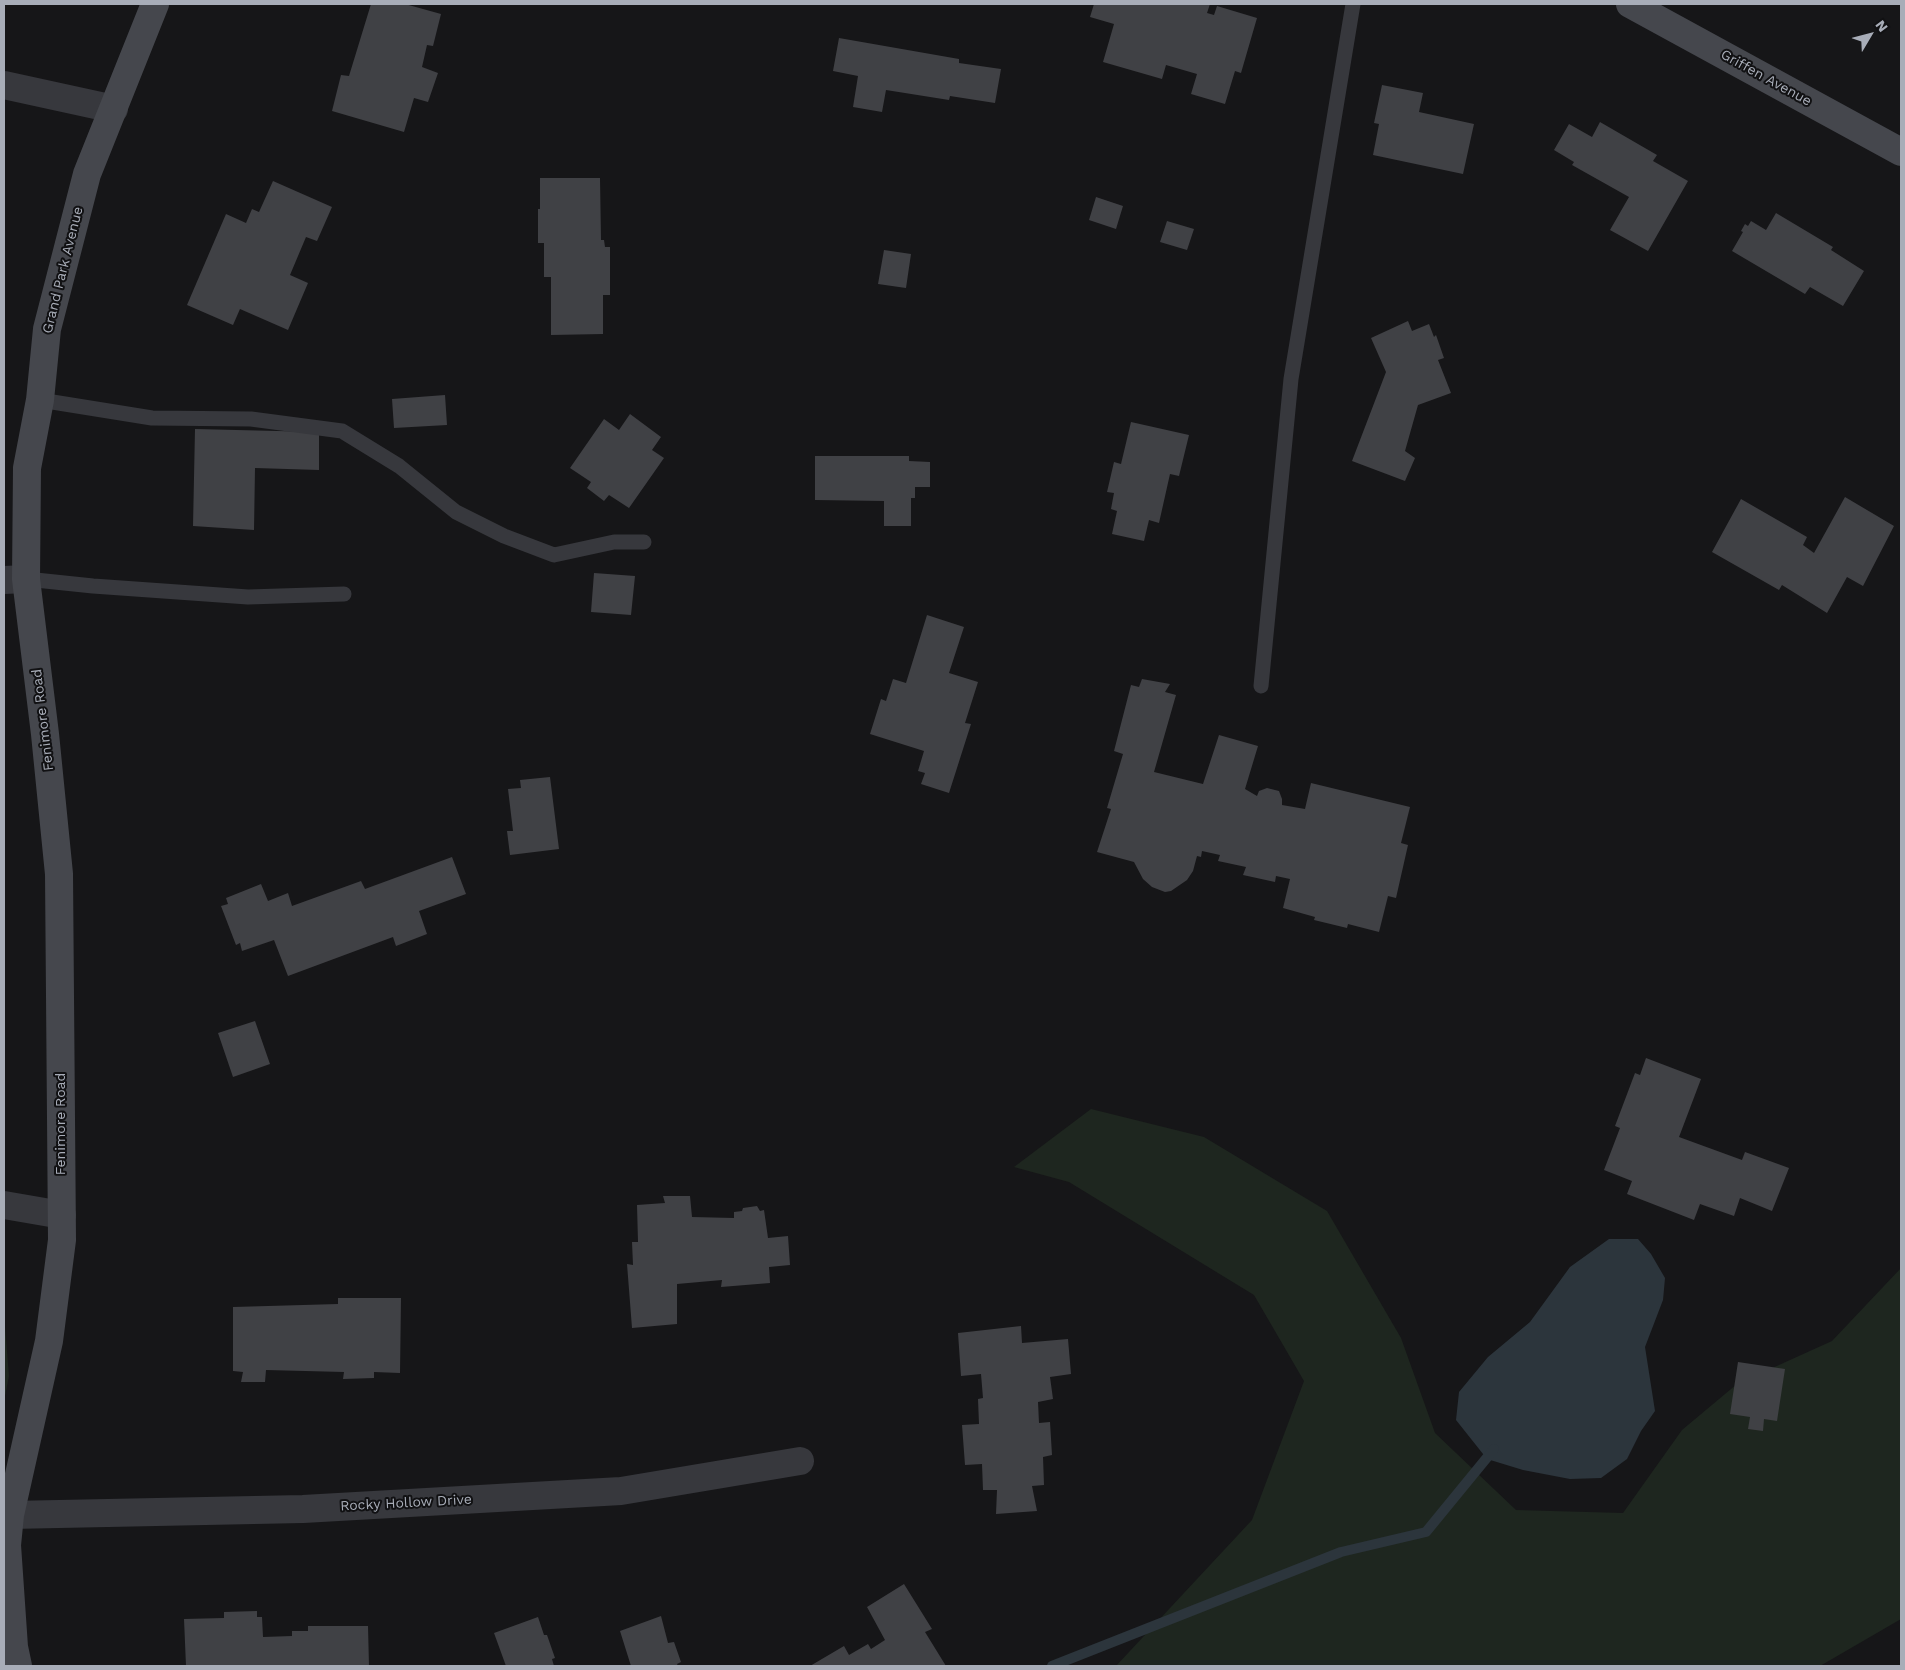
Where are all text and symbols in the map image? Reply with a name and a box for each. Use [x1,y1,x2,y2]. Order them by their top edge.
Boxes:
north arrow [1845,10,1895,60]
text: N [1872,17,1891,35]
street label: Griffen Avenue [1718,46,1814,110]
street label: Grand Park Avenue [39,205,87,335]
street label: Fenimore Road [28,668,58,772]
street label: Fenimore Road [53,1073,69,1175]
street label: Rocky Hollow Drive [340,1491,472,1515]

